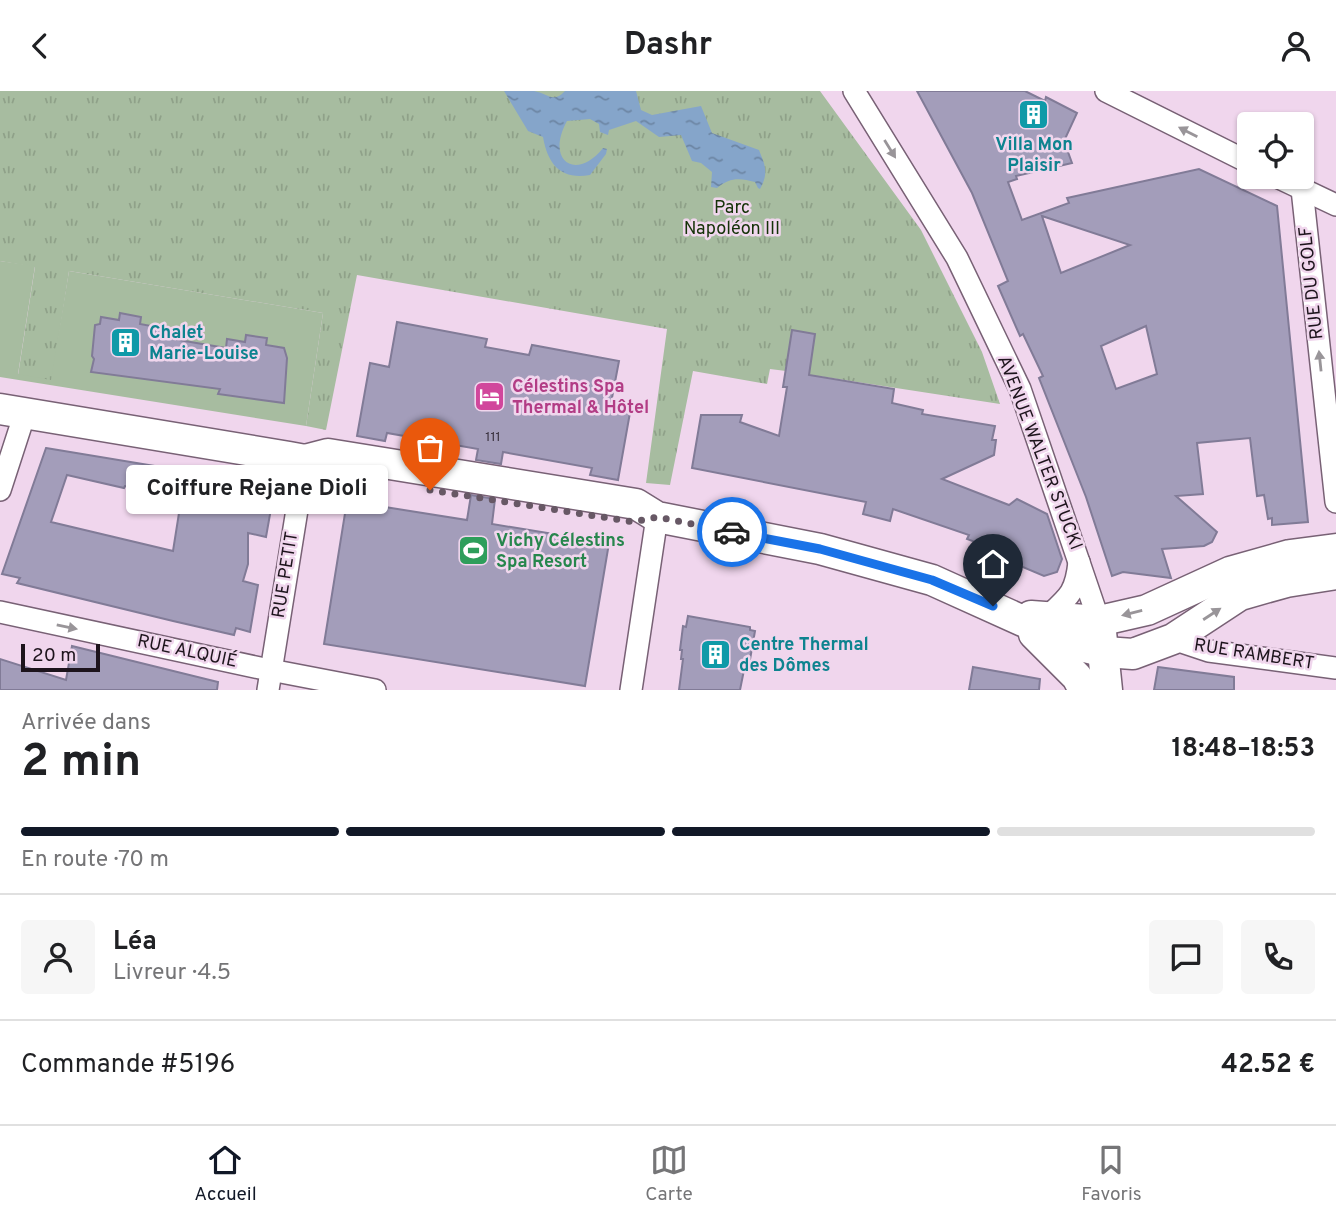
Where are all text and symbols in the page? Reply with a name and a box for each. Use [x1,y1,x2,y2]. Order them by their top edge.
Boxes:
text: Dashr [624,26,712,66]
icon: back [21,27,59,65]
icon: person [1277,27,1315,65]
building icon: Villa Mon Plaisir [1017,97,1051,131]
map controls [1237,112,1314,189]
button: locate [1237,112,1314,189]
one-way arrow [1178,127,1198,139]
place label: Villa Mon Plaisir [995,134,1073,178]
one-way arrow [883,139,896,159]
park label: Parc Napoléon III [684,197,780,241]
street label: RUE DU GOLF [1295,225,1329,341]
place label: Chalet Marie-Louise [149,322,259,366]
building icon: Chalet Marie-Louise [109,326,143,360]
one-way arrow [1315,350,1326,372]
street label: AVENUE WALTER STUCKI [991,353,1087,553]
place label: Célestins Spa Thermal & Hôtel [512,376,649,420]
hotel icon: Célestins Spa Thermal & Hôtel [472,380,506,414]
pin [400,418,460,490]
icon: bag [411,429,449,467]
house number: 111 [485,429,501,446]
callout: Coiffure Rejane Dioli [126,465,388,515]
text: Coiffure Rejane Dioli [146,475,368,504]
courier [697,497,767,567]
icon: car [713,513,751,551]
street label: RUE PETIT [268,530,304,620]
place label: Vichy Célestins Spa Resort [496,530,625,574]
sports icon: Vichy Célestins Spa Resort [456,534,490,568]
pin [963,534,1023,606]
icon: home [974,545,1012,583]
one-way arrow [1121,608,1143,619]
one-way arrow [1202,608,1221,621]
one-way arrow [56,621,78,632]
street label: RUE ALQUIÉ [135,628,239,674]
place label: Centre Thermal des Dômes [739,634,869,678]
street label: RUE RAMBERT [1192,634,1316,676]
building icon: Centre Thermal des Dômes [699,638,733,672]
scale bar [21,641,100,673]
text: 20 m [32,644,76,668]
text: Arrivée dans [21,709,151,738]
text: 18:48–18:53 [1171,733,1315,766]
text: 2 min [21,734,141,793]
text: En route · 70 m [21,846,169,875]
button: person [21,920,95,994]
button: chat [1149,920,1223,994]
button: phone [1241,920,1315,994]
text: Léa [113,926,157,959]
text: Livreur · 4.5 [113,959,231,988]
text: Commande #5196 [21,1049,235,1082]
text: 42.52 € [1221,1049,1315,1082]
tab: Accueil [194,1141,257,1207]
tab: Carte [645,1141,693,1207]
tab: Favoris [1081,1141,1142,1207]

